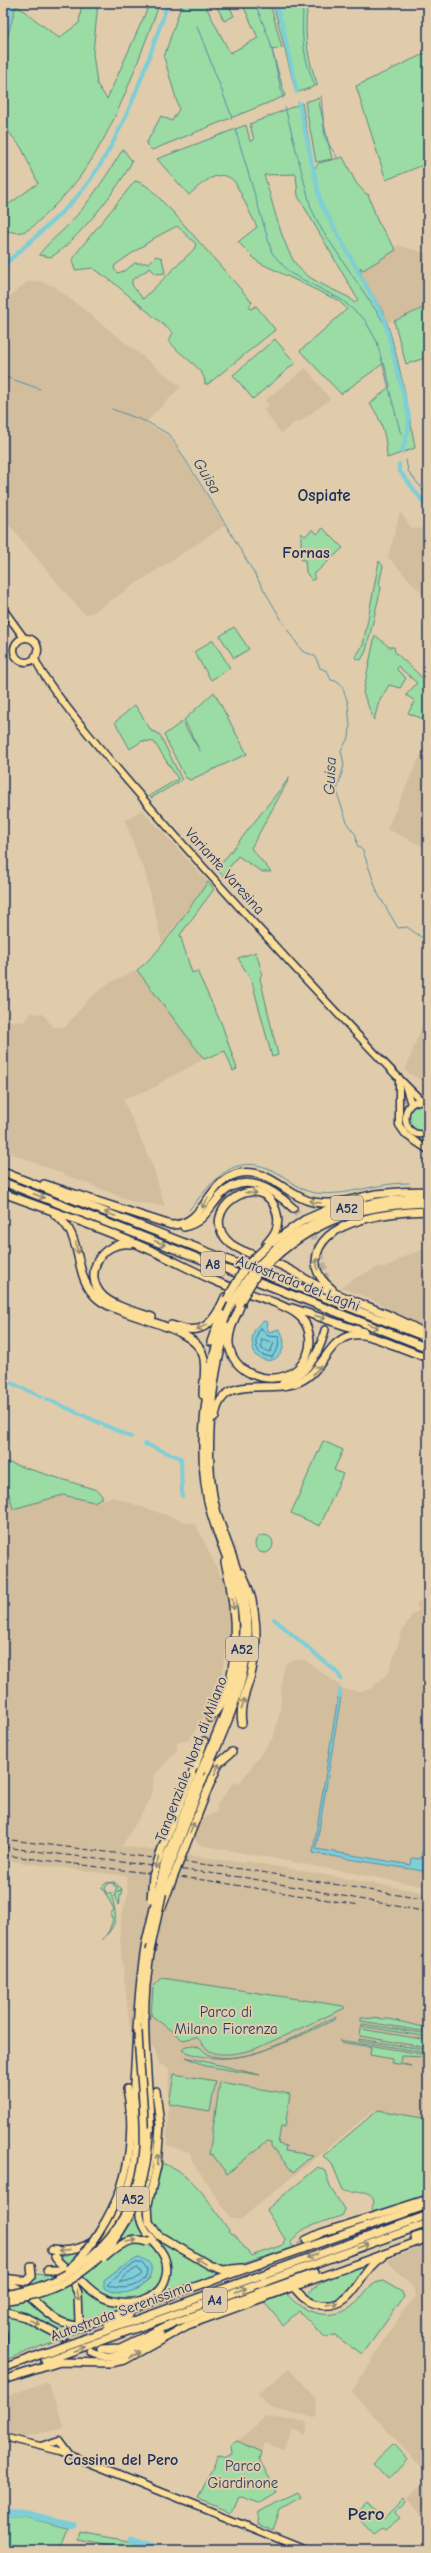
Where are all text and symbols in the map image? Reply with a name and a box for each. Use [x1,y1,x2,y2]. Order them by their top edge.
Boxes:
water label: Guisa [189,455,225,497]
district label: Ospiate [297,486,351,505]
district label: Fornas [282,544,330,562]
water label: Guisa [320,757,340,795]
street label: Variante Varesina [181,824,269,918]
one-way arrow [244,1190,257,1197]
one-way arrow [33,1192,45,1200]
road number: A52 [331,1196,363,1220]
one-way arrow [200,1197,208,1209]
one-way arrow [308,1198,321,1206]
one-way arrow [105,1210,117,1218]
one-way arrow [154,1240,166,1248]
one-way arrow [73,1241,81,1254]
street label: Autostrada dei Laghi [234,1251,362,1315]
road number: A8 [201,1252,225,1276]
one-way arrow [313,1258,320,1271]
one-way arrow [314,1313,326,1321]
one-way arrow [366,1323,378,1331]
one-way arrow [197,1324,209,1331]
one-way arrow [312,1365,321,1375]
one-way arrow [229,1597,237,1610]
road number: A52 [226,1637,258,1661]
street label: Tangenziale Nord di Milano [151,1674,231,1844]
one-way arrow [239,1698,247,1711]
one-way arrow [214,1764,221,1776]
one-way arrow [188,1822,196,1834]
one-way arrow [153,1857,160,1870]
park label: Parco di Milano Fiorenza [174,2003,278,2038]
one-way arrow [154,2154,161,2167]
road number: A52 [117,2187,149,2211]
one-way arrow [124,2237,137,2245]
one-way arrow [357,2242,369,2250]
one-way arrow [58,2246,71,2253]
one-way arrow [306,2253,319,2260]
one-way arrow [195,2256,207,2264]
street label: Autostrada Serenissima [48,2277,194,2345]
one-way arrow [235,2286,247,2294]
one-way arrow [74,2288,82,2301]
road number: A4 [203,2288,227,2312]
one-way arrow [325,2300,338,2308]
one-way arrow [28,2319,40,2326]
one-way arrow [73,2344,85,2352]
one-way arrow [129,2350,141,2358]
district label: Cassina del Pero [64,2451,178,2469]
park label: Parco Giardinone [208,2457,279,2492]
district label: Pero [347,2503,385,2525]

